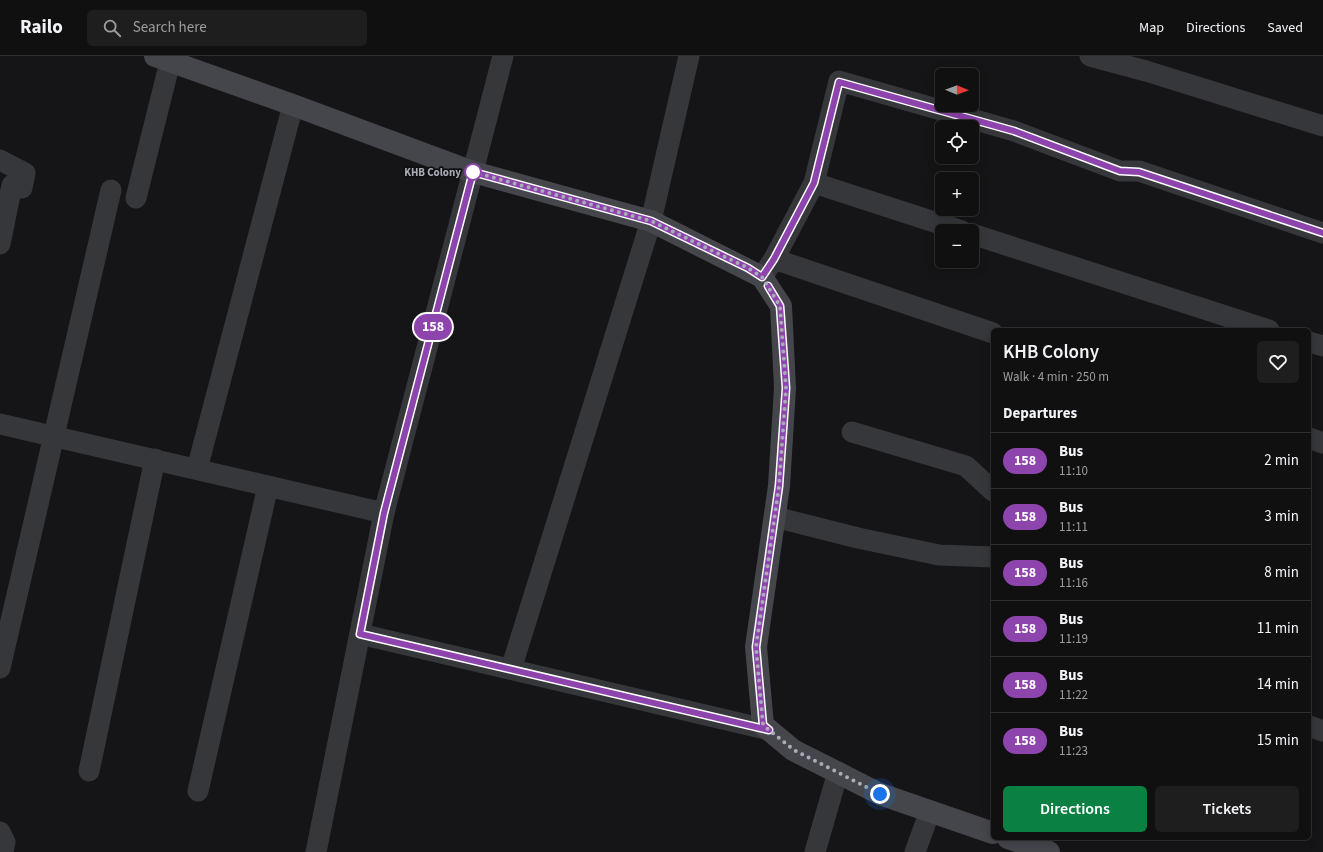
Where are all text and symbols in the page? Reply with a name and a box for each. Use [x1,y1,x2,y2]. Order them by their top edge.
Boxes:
search box [87,10,367,46]
text: Railo [20,14,63,41]
icon: search [101,17,123,39]
text: Search here [133,17,207,38]
text: Map [1139,18,1164,38]
text: Directions [1186,18,1245,38]
text: Saved [1267,18,1303,38]
north arrow [935,68,979,112]
map controls [935,68,979,268]
button: locate [935,120,979,164]
marker: KHB Colony [464,163,482,181]
place label: KHB Colony [404,165,461,180]
button: + [935,172,979,216]
button: − [935,224,979,268]
line badge: 158 [410,314,456,340]
text: 158 [422,317,444,337]
text: KHB Colony [1003,339,1099,366]
button: heart [1257,341,1299,383]
text: Walk · 4 min · 250 m [1003,368,1109,386]
text: Departures [1003,403,1077,424]
text: Bus [1059,441,1083,462]
text: 2 min [1264,450,1299,471]
text: 158 [1014,451,1036,471]
text: 11:10 [1059,462,1088,480]
text: Bus [1059,497,1083,518]
text: 3 min [1264,506,1299,527]
text: 158 [1014,507,1036,527]
text: 11:11 [1059,518,1088,536]
text: Bus [1059,553,1083,574]
text: 8 min [1264,562,1299,583]
text: 158 [1014,563,1036,583]
text: 11:16 [1059,574,1088,592]
text: Bus [1059,609,1083,630]
text: 11 min [1257,618,1299,639]
text: 158 [1014,619,1036,639]
text: 11:19 [1059,630,1088,648]
text: Bus [1059,665,1083,686]
text: 14 min [1257,674,1299,695]
text: 158 [1014,675,1036,695]
text: 11:22 [1059,686,1088,704]
text: Bus [1059,721,1083,742]
text: 15 min [1257,730,1299,751]
text: 158 [1014,731,1036,751]
text: 11:23 [1059,742,1088,760]
your location [870,784,890,804]
button: Directions [1003,786,1147,832]
button: Tickets [1155,786,1299,832]

